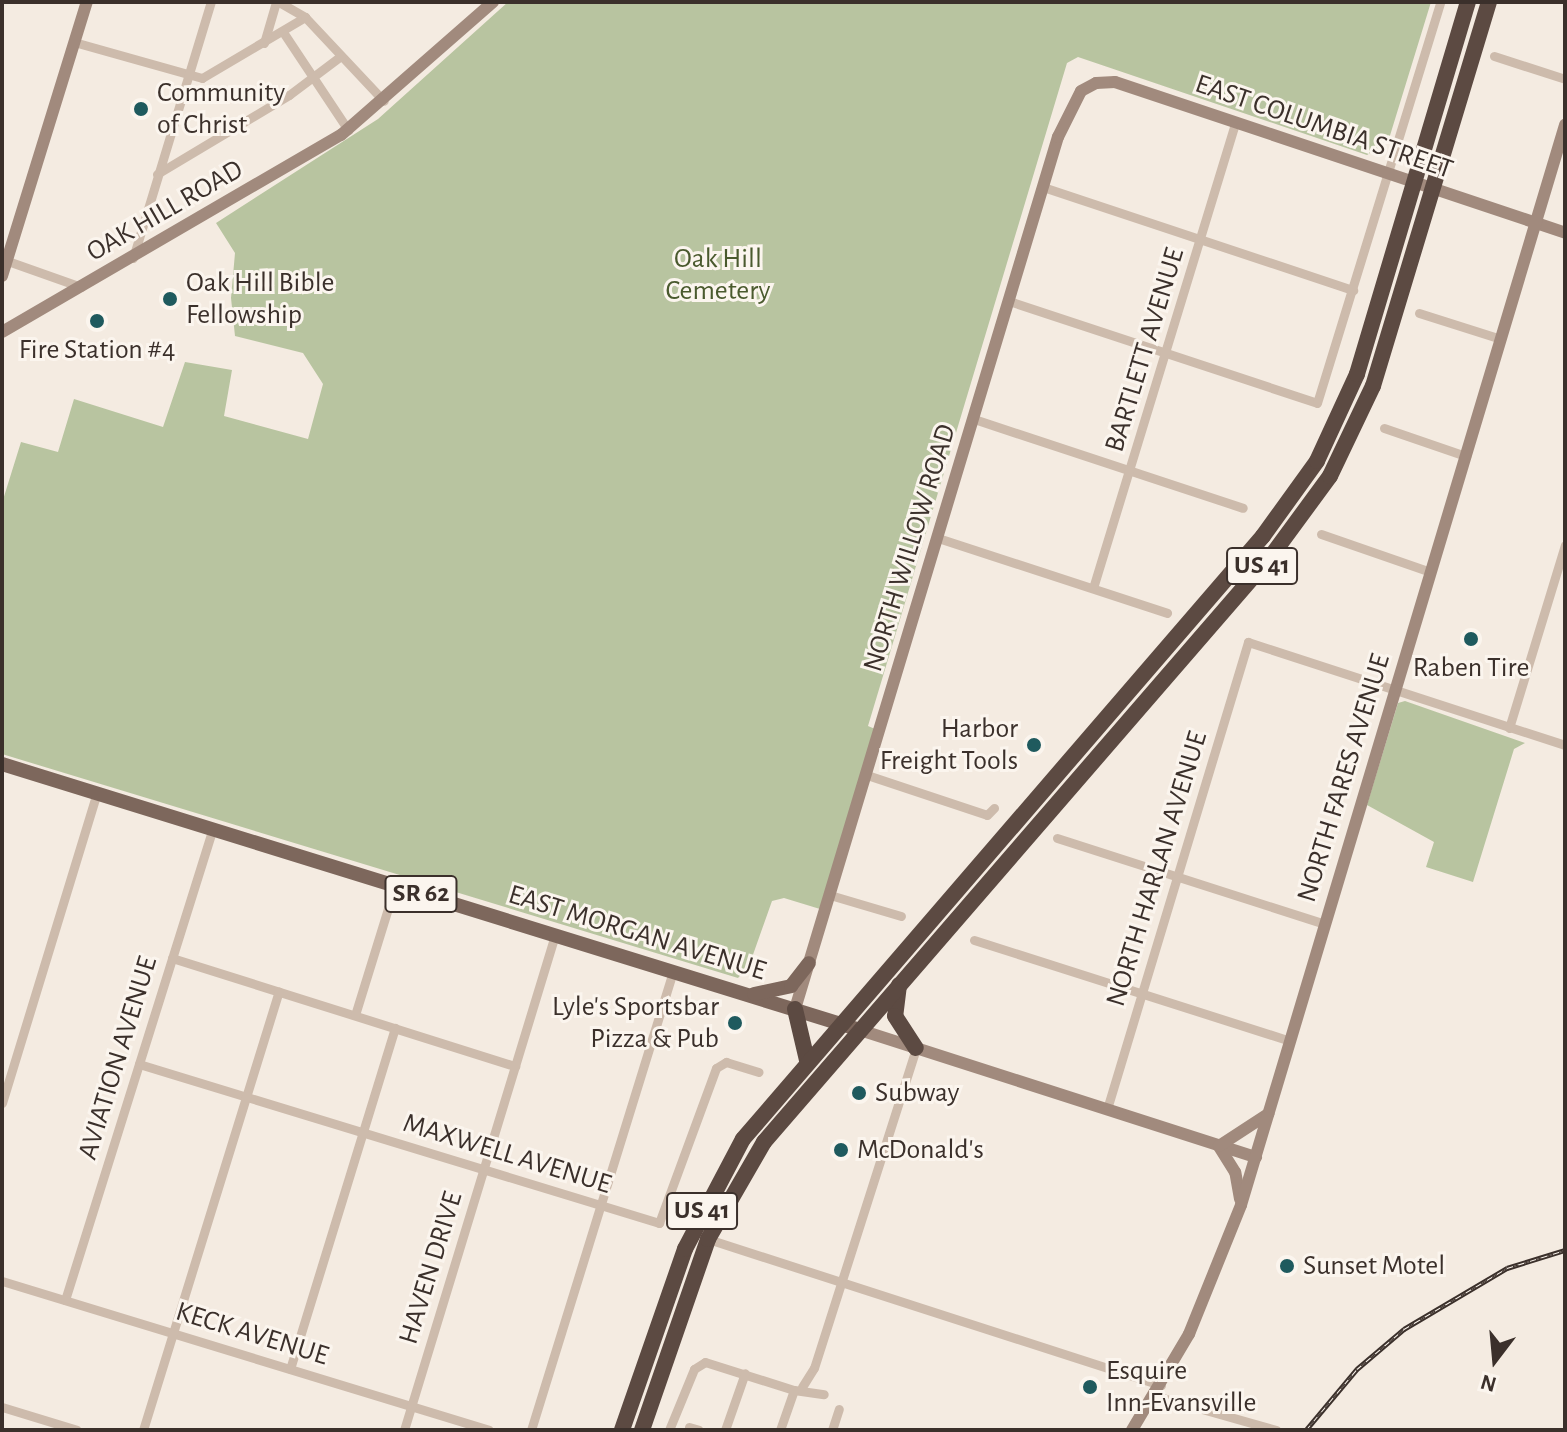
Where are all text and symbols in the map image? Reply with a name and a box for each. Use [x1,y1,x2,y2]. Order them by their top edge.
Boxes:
street label: EAST COLUMBIA STREET [1191,67,1457,187]
place label: Community of Christ [157,76,285,142]
marker: Community of Christ [132,100,150,118]
street label: OAK HILL ROAD [81,153,249,269]
park label: Oak Hill Cemetery [666,242,770,308]
street label: BARTLETT AVENUE [1098,244,1192,456]
place label: Oak Hill Bible Fellowship [186,266,335,332]
marker: Oak Hill Bible Fellowship [161,290,179,308]
marker: Fire Station #4 [88,312,106,330]
place label: Fire Station #4 [19,333,175,367]
street label: NORTH WILLOW ROAD [856,420,964,676]
road number: US 41 [1226,544,1298,588]
marker: Raben Tire [1462,630,1480,648]
street label: NORTH FARES AVENUE [1290,650,1398,906]
place label: Raben Tire [1413,651,1529,685]
place label: Harbor Freight Tools [880,712,1018,778]
street label: NORTH HARLAN AVENUE [1099,727,1215,1011]
marker: Harbor Freight Tools [1025,736,1043,754]
road number: SR 62 [383,872,459,916]
street label: EAST MORGAN AVENUE [504,878,770,988]
street label: AVIATION AVENUE [71,952,165,1164]
place label: Lyle's Sportsbar Pizza & Pub [552,990,719,1056]
marker: Lyle's Sportsbar Pizza & Pub [726,1014,744,1032]
place label: Subway [875,1076,959,1110]
marker: Subway [850,1084,868,1102]
street label: MAXWELL AVENUE [399,1106,615,1202]
place label: McDonald's [857,1133,984,1167]
marker: McDonald's [832,1141,850,1159]
street label: HAVEN DRIVE [392,1188,470,1348]
road number: US 41 [666,1189,738,1233]
place label: Sunset Motel [1303,1249,1445,1283]
marker: Sunset Motel [1278,1257,1296,1275]
street label: KECK AVENUE [172,1295,332,1373]
north arrow [1455,1320,1535,1400]
place label: Esquire Inn-Evansville [1106,1354,1256,1420]
text: N [1478,1370,1499,1396]
marker: Esquire Inn-Evansville [1081,1378,1099,1396]

